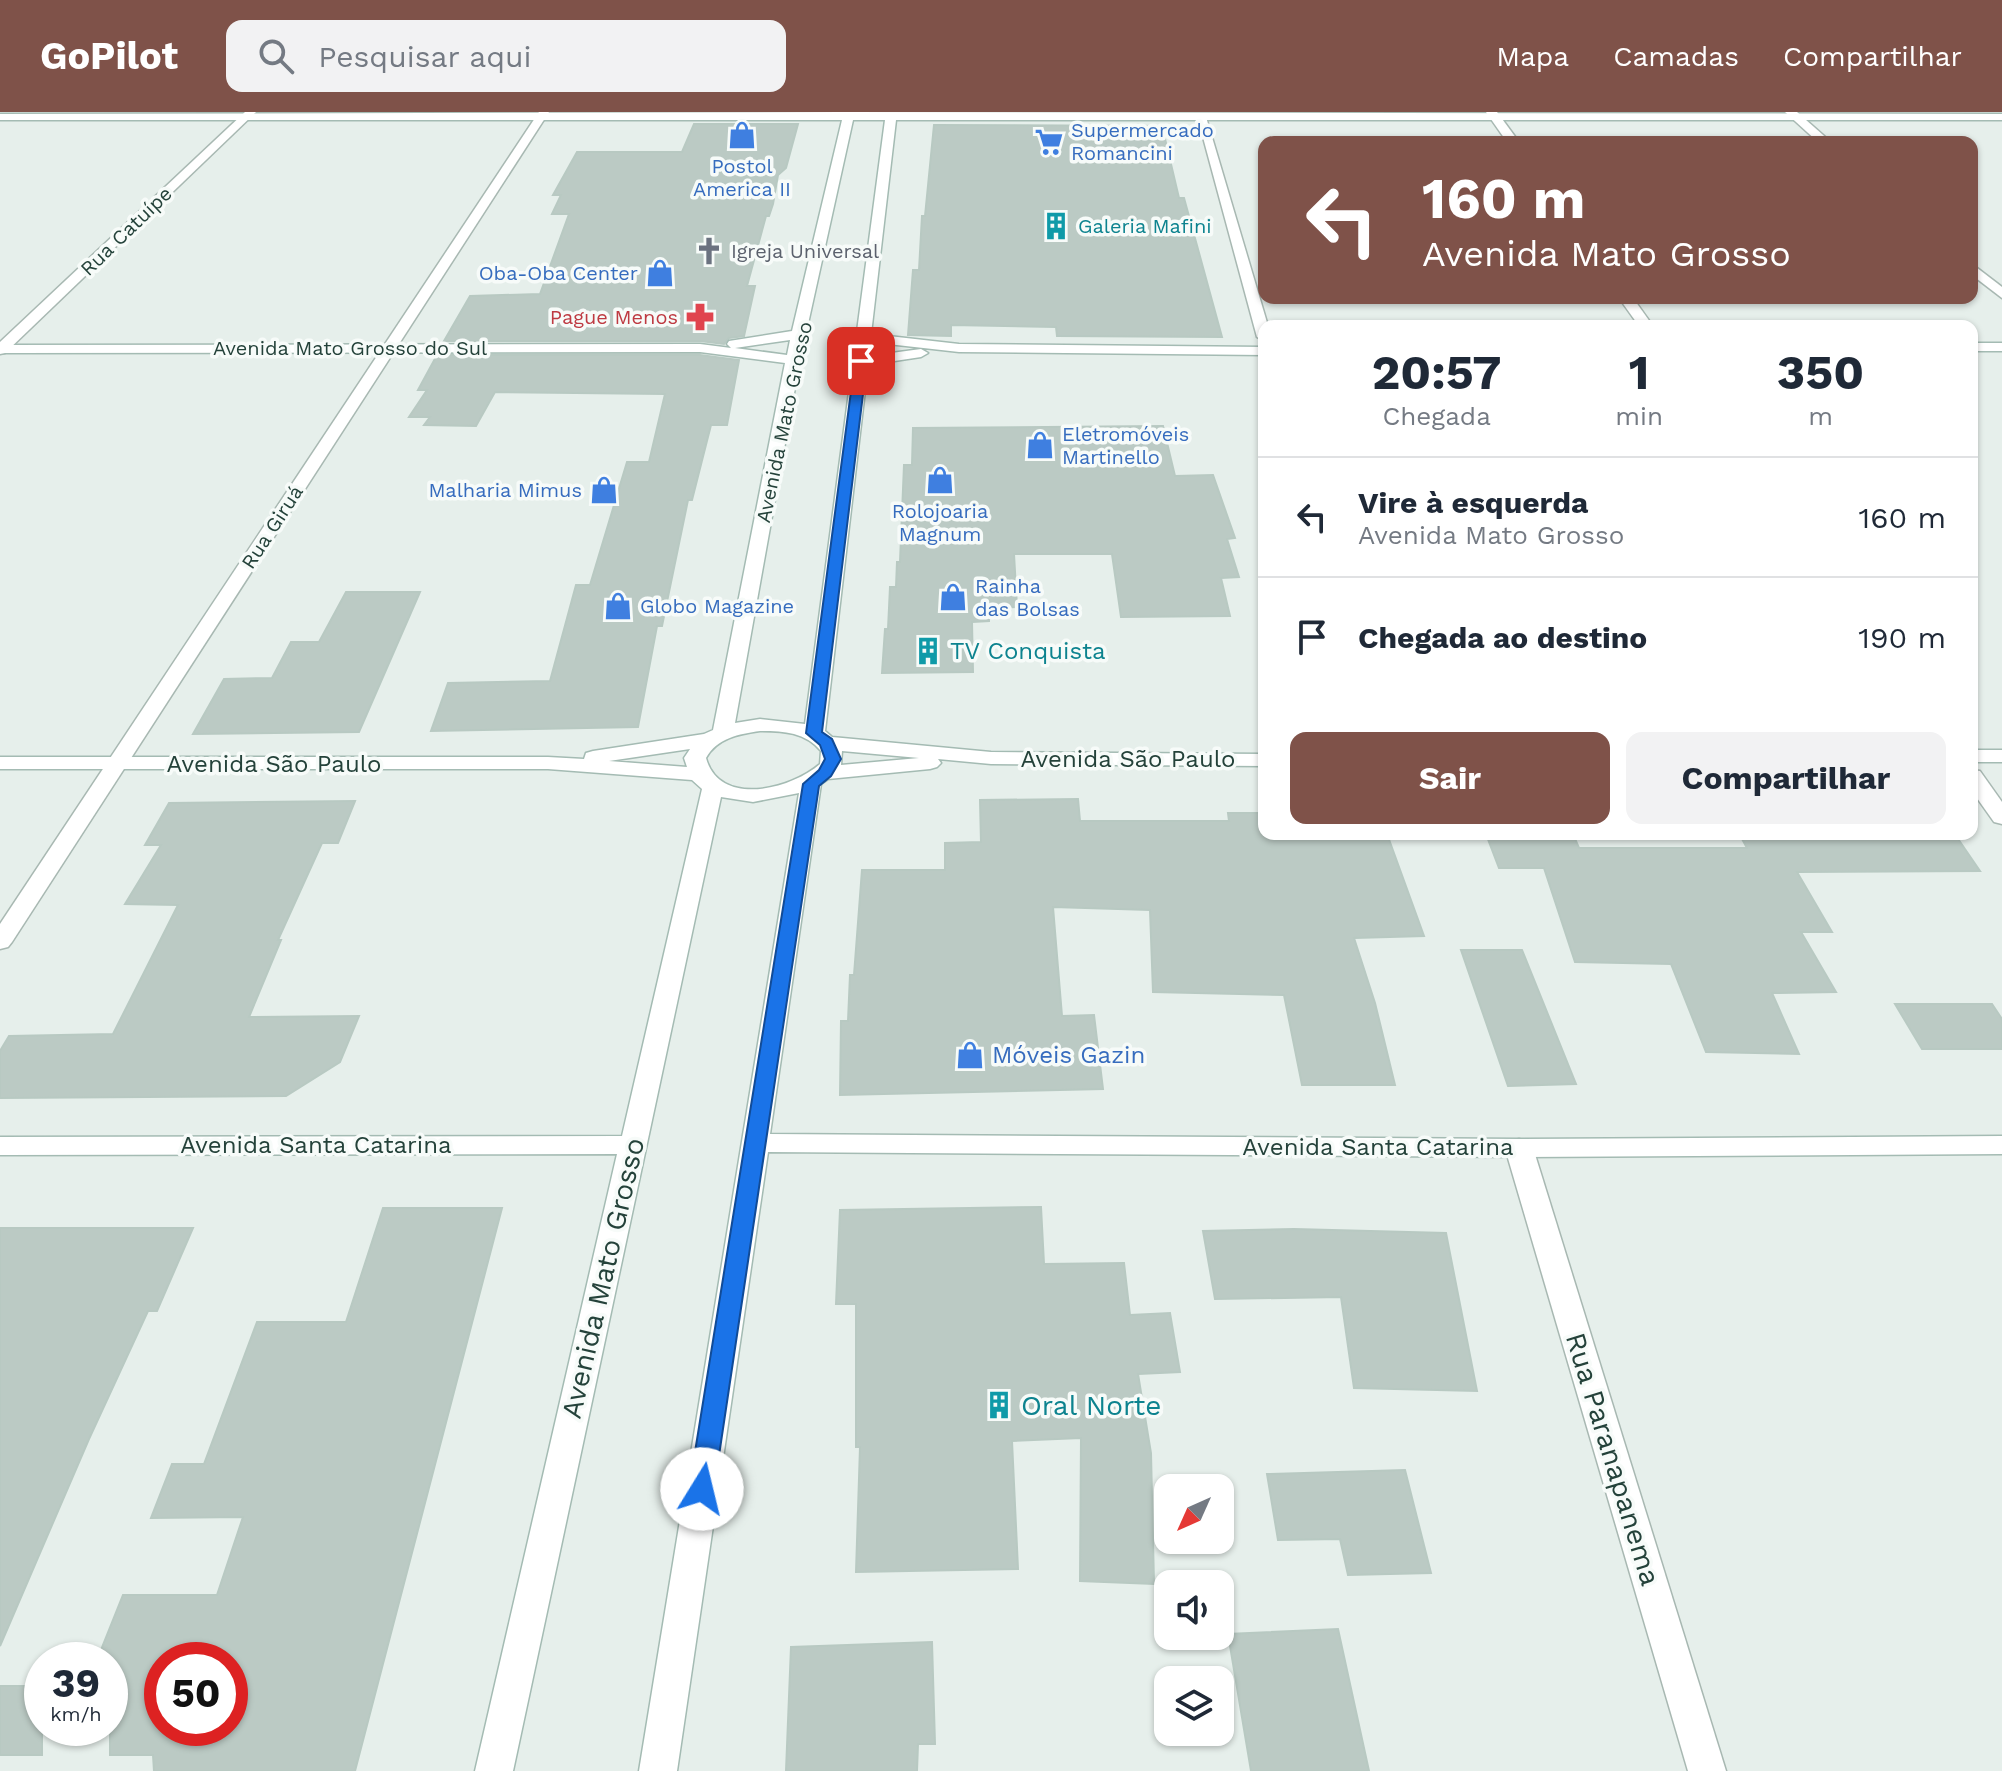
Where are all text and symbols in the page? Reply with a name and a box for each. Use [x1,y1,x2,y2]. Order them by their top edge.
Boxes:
search box [226,20,786,92]
text: GoPilot [40,34,178,78]
icon: search [254,34,298,78]
text: Pesquisar aqui [318,39,532,74]
text: Mapa [1496,40,1569,73]
text: Camadas [1613,40,1739,73]
text: Compartilhar [1783,40,1962,73]
place label: Supermercado Romancini [1071,118,1214,165]
shop icon: Postol America II [727,120,757,150]
supermarket icon: Supermercado Romancini [1034,127,1064,157]
place label: Postol America II [693,154,791,201]
text: 160 m [1422,166,1585,232]
icon: left [1290,168,1394,272]
street label: Rua Catuípe [75,181,177,281]
building icon: Galeria Mafini [1041,211,1071,241]
place label: Galeria Mafini [1078,214,1212,238]
text: Avenida Mato Grosso [1422,233,1791,275]
church icon: Igreja Universal [694,236,724,266]
place label: Igreja Universal [731,239,879,263]
shop icon: Oba-Oba Center [645,258,675,288]
place label: Oba-Oba Center [479,261,638,285]
pharmacy icon: Pague Menos [685,302,715,332]
place label: Pague Menos [550,305,678,329]
street label: Avenida Mato Grosso [751,319,817,525]
pin [827,327,895,395]
street label: Avenida Mato Grosso do Sul [213,336,487,360]
icon: arrive [839,339,883,383]
text: 20:57 [1372,344,1502,401]
text: 1 [1629,344,1650,401]
text: 350 [1777,344,1864,401]
text: Chegada [1382,401,1491,431]
text: min [1615,401,1663,431]
text: m [1808,401,1833,431]
place label: Eletromóveis Martinello [1062,422,1189,469]
shop icon: Eletromóveis Martinello [1025,430,1055,460]
shop icon: Rolojoaria Magnum [925,465,955,495]
shop icon: Malharia Mimus [589,475,619,505]
place label: Malharia Mimus [428,478,582,502]
street label: Rua Giruá [236,481,308,573]
text: Vire à esquerda [1358,485,1588,520]
icon: left [1290,495,1334,539]
place label: Rolojoaria Magnum [892,499,988,546]
text: 160 m [1859,500,1946,535]
text: Avenida Mato Grosso [1358,520,1624,550]
place label: Rainha das Bolsas [975,574,1080,621]
shop icon: Rainha das Bolsas [938,582,968,612]
shop icon: Globo Magazine [603,591,633,621]
place label: Globo Magazine [640,594,794,618]
icon: arrive [1290,615,1334,659]
text: Chegada ao destino [1358,620,1647,655]
text: 190 m [1858,620,1946,655]
building icon: TV Conquista [913,636,943,666]
place label: TV Conquista [950,637,1106,665]
button: Sair [1290,732,1610,824]
button: Compartilhar [1626,732,1946,824]
street label: Avenida São Paulo [1021,745,1235,773]
street label: Avenida São Paulo [167,750,381,778]
shop icon: Móveis Gazin [955,1040,985,1070]
place label: Móveis Gazin [992,1041,1145,1069]
street label: Avenida Santa Catarina [180,1131,452,1159]
street label: Avenida Santa Catarina [1242,1133,1514,1161]
street label: Avenida Mato Grosso [555,1135,651,1421]
street label: Rua Paranapanema [1559,1329,1667,1590]
place label: Oral Norte [1021,1389,1161,1422]
building icon: Oral Norte [984,1390,1014,1420]
position arrow [660,1447,744,1531]
north arrow [1154,1474,1234,1554]
map controls [1154,1474,1234,1746]
button: sound [1154,1570,1234,1650]
speed limit sign: 50 [144,1642,248,1746]
text: 39 [52,1660,100,1707]
button: layers [1154,1666,1234,1746]
text: km/h [50,1702,102,1726]

